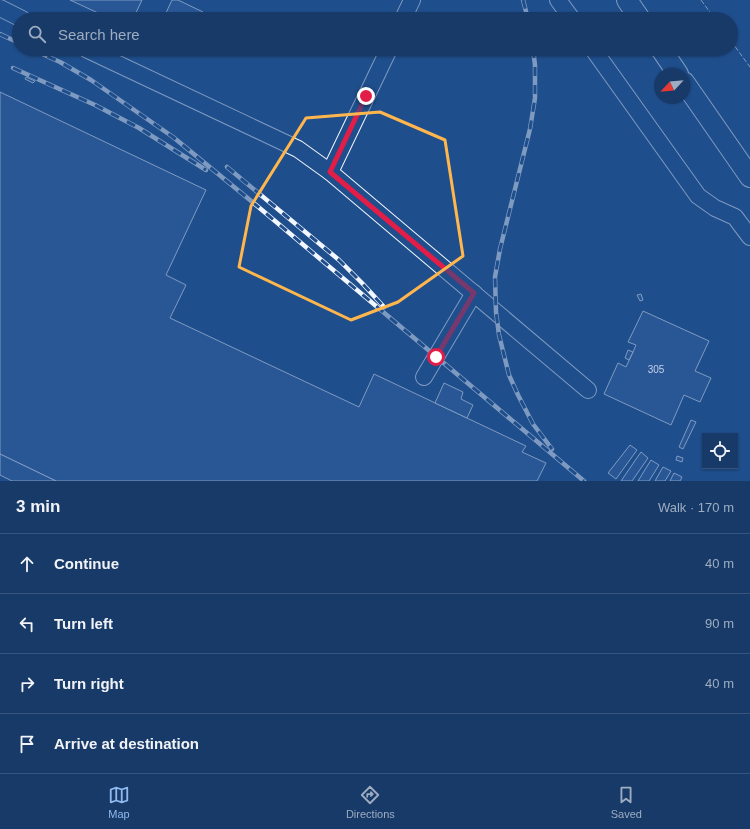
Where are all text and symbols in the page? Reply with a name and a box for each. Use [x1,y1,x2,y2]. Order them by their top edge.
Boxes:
search box [12,12,738,56]
icon: search [26,23,48,45]
text: Search here [58,26,140,43]
north arrow [654,68,690,104]
route end [357,87,375,105]
route start [427,348,445,366]
house number: 305 [648,364,665,375]
map controls [702,433,738,469]
button: locate [702,433,738,469]
text: 3 min [16,497,60,516]
text: Walk · 170 m [658,500,734,515]
icon: ahead [16,553,38,575]
text: Continue [54,555,119,572]
text: 40 m [705,556,734,571]
icon: left [16,613,38,635]
text: Turn left [54,615,113,632]
text: 90 m [705,616,734,631]
icon: right [16,673,38,695]
text: Turn right [54,675,124,692]
text: 40 m [705,676,734,691]
icon: arrive [16,733,38,755]
text: Arrive at destination [54,735,199,752]
tab: Map [108,784,130,820]
tab: Directions [346,784,395,820]
tab: Saved [611,784,642,820]

